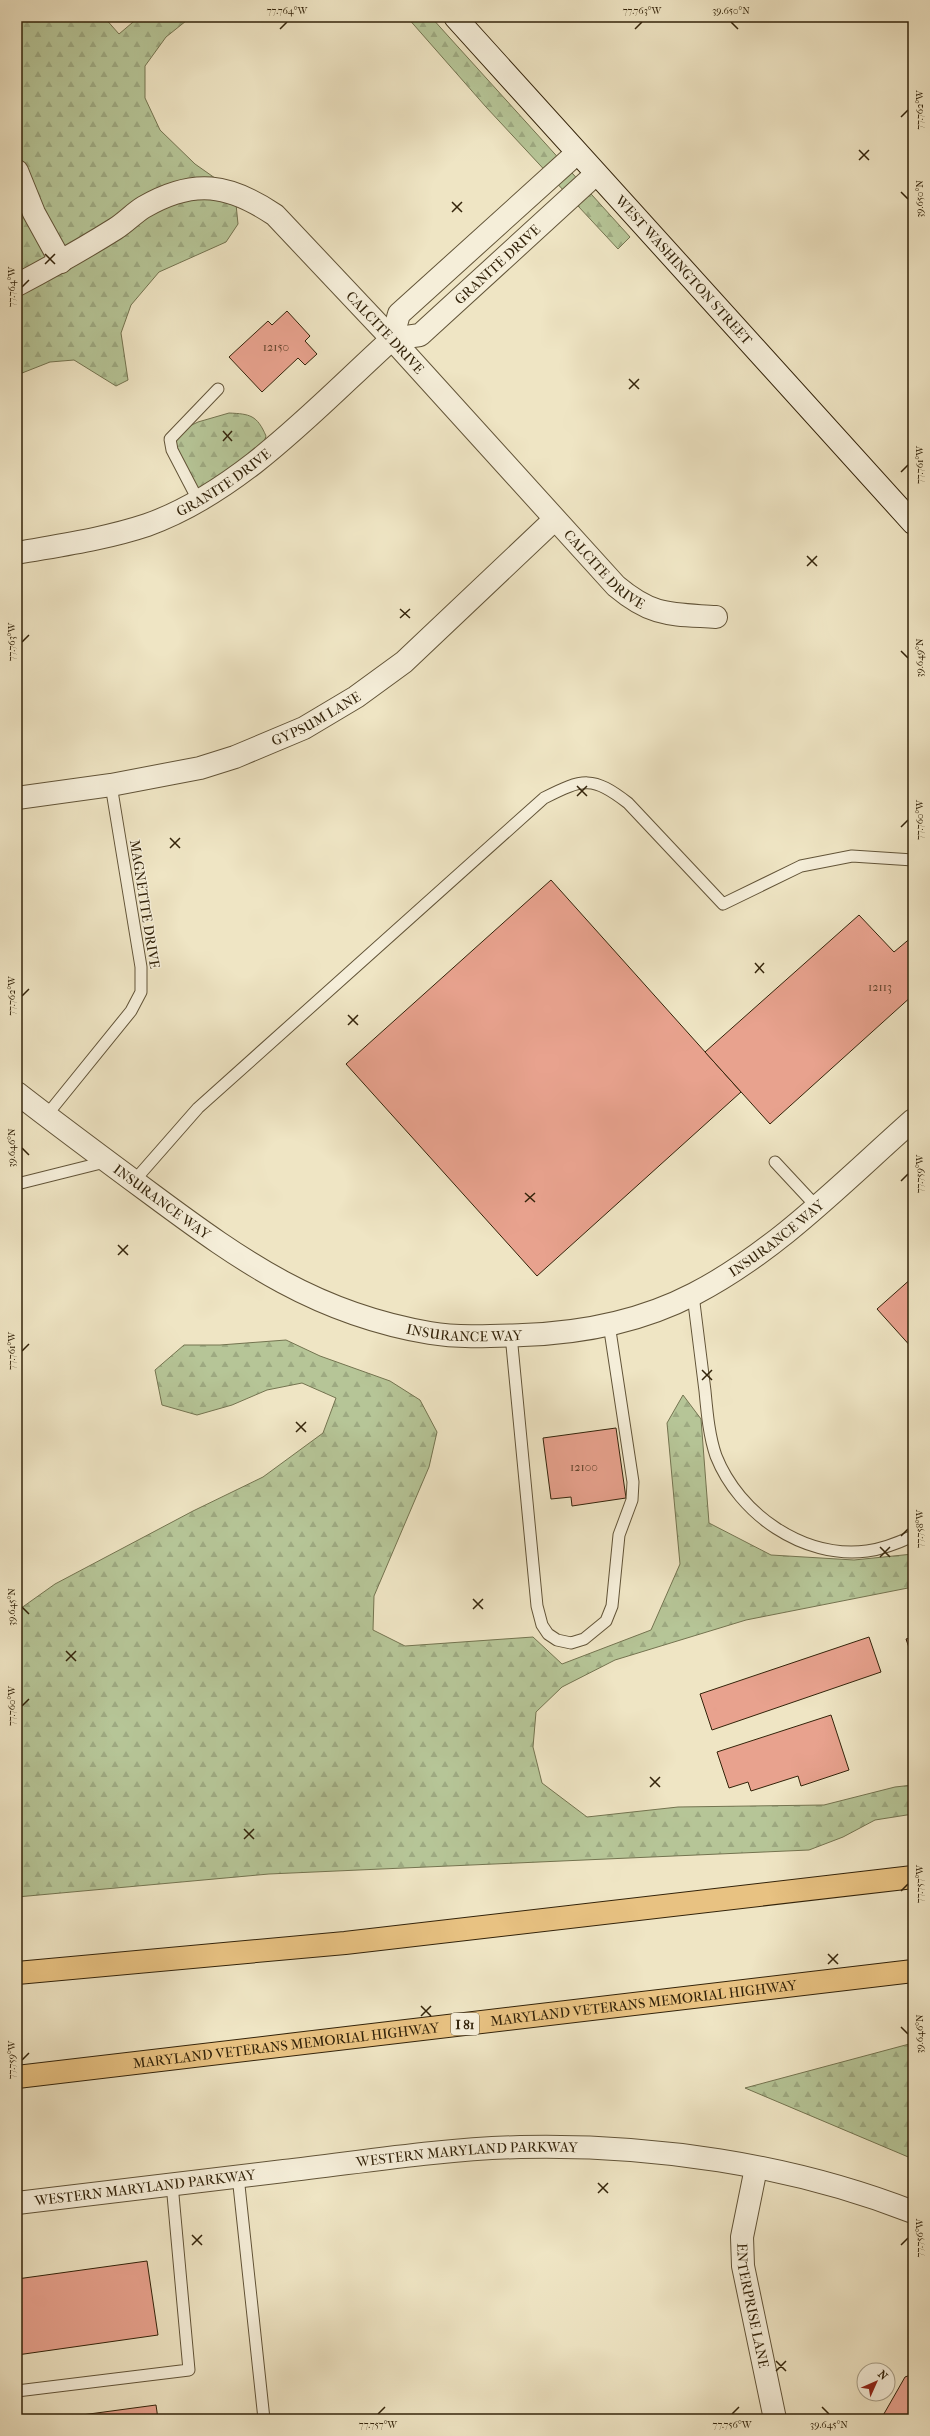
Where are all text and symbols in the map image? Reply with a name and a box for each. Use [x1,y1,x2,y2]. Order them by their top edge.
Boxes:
text: 77.764°W [267,5,308,17]
text: 77.763°W [623,5,663,17]
text: 39.650°N [712,5,750,17]
text: 77.762°W [914,89,926,130]
text: 39.650°N [914,180,926,218]
street label: WEST WASHINGTON STREET [611,191,756,349]
street label: GRANITE DRIVE [451,221,544,308]
text: 77.764°W [6,266,18,307]
street label: CALCITE DRIVE [342,288,428,378]
house number: 12150 [263,340,289,354]
street label: GRANITE DRIVE [174,445,275,520]
text: 77.761°W [914,445,926,484]
street label: CALCITE DRIVE [560,526,648,613]
text: 77.763°W [6,621,18,661]
text: 39.649°N [914,638,926,678]
street label: GYPSUM LANE [269,688,364,750]
text: 77.760°W [914,799,926,840]
street label: MAGNETITE DRIVE [126,838,163,970]
text: 77.762°W [6,975,18,1016]
house number: 12113 [868,980,892,994]
text: 39.646°N [6,1128,18,1168]
text: 77.759°W [914,1153,926,1193]
street label: INSURANCE WAY [110,1161,214,1243]
street label: INSURANCE WAY [726,1196,828,1281]
street label: INSURANCE WAY [405,1321,523,1345]
text: 77.761°W [6,1331,18,1370]
house number: 12100 [570,1460,598,1474]
text: 77.758°W [914,1509,926,1548]
text: 39.645°N [6,1588,18,1626]
text: 77.760°W [6,1685,18,1726]
text: 77.757°W [914,1864,926,1903]
street label: MARYLAND VETERANS MEMORIAL HIGHWAY [490,1977,798,2030]
road number: I 81 [451,2013,479,2035]
text: 39.646°N [914,2014,926,2054]
street label: MARYLAND VETERANS MEMORIAL HIGHWAY [132,2019,441,2072]
text: 77.759°W [6,2039,18,2079]
street label: WESTERN MARYLAND PARKWAY [354,2139,579,2171]
street label: WESTERN MARYLAND PARKWAY [33,2166,257,2210]
text: 77.756°W [914,2217,926,2257]
street label: ENTERPRISE LANE [733,2243,772,2370]
north arrow [856,2362,896,2402]
text: N [875,2368,891,2383]
text: 77.757°W [359,2419,398,2431]
text: 77.756°W [713,2419,753,2431]
text: 39.645°N [810,2419,848,2431]

